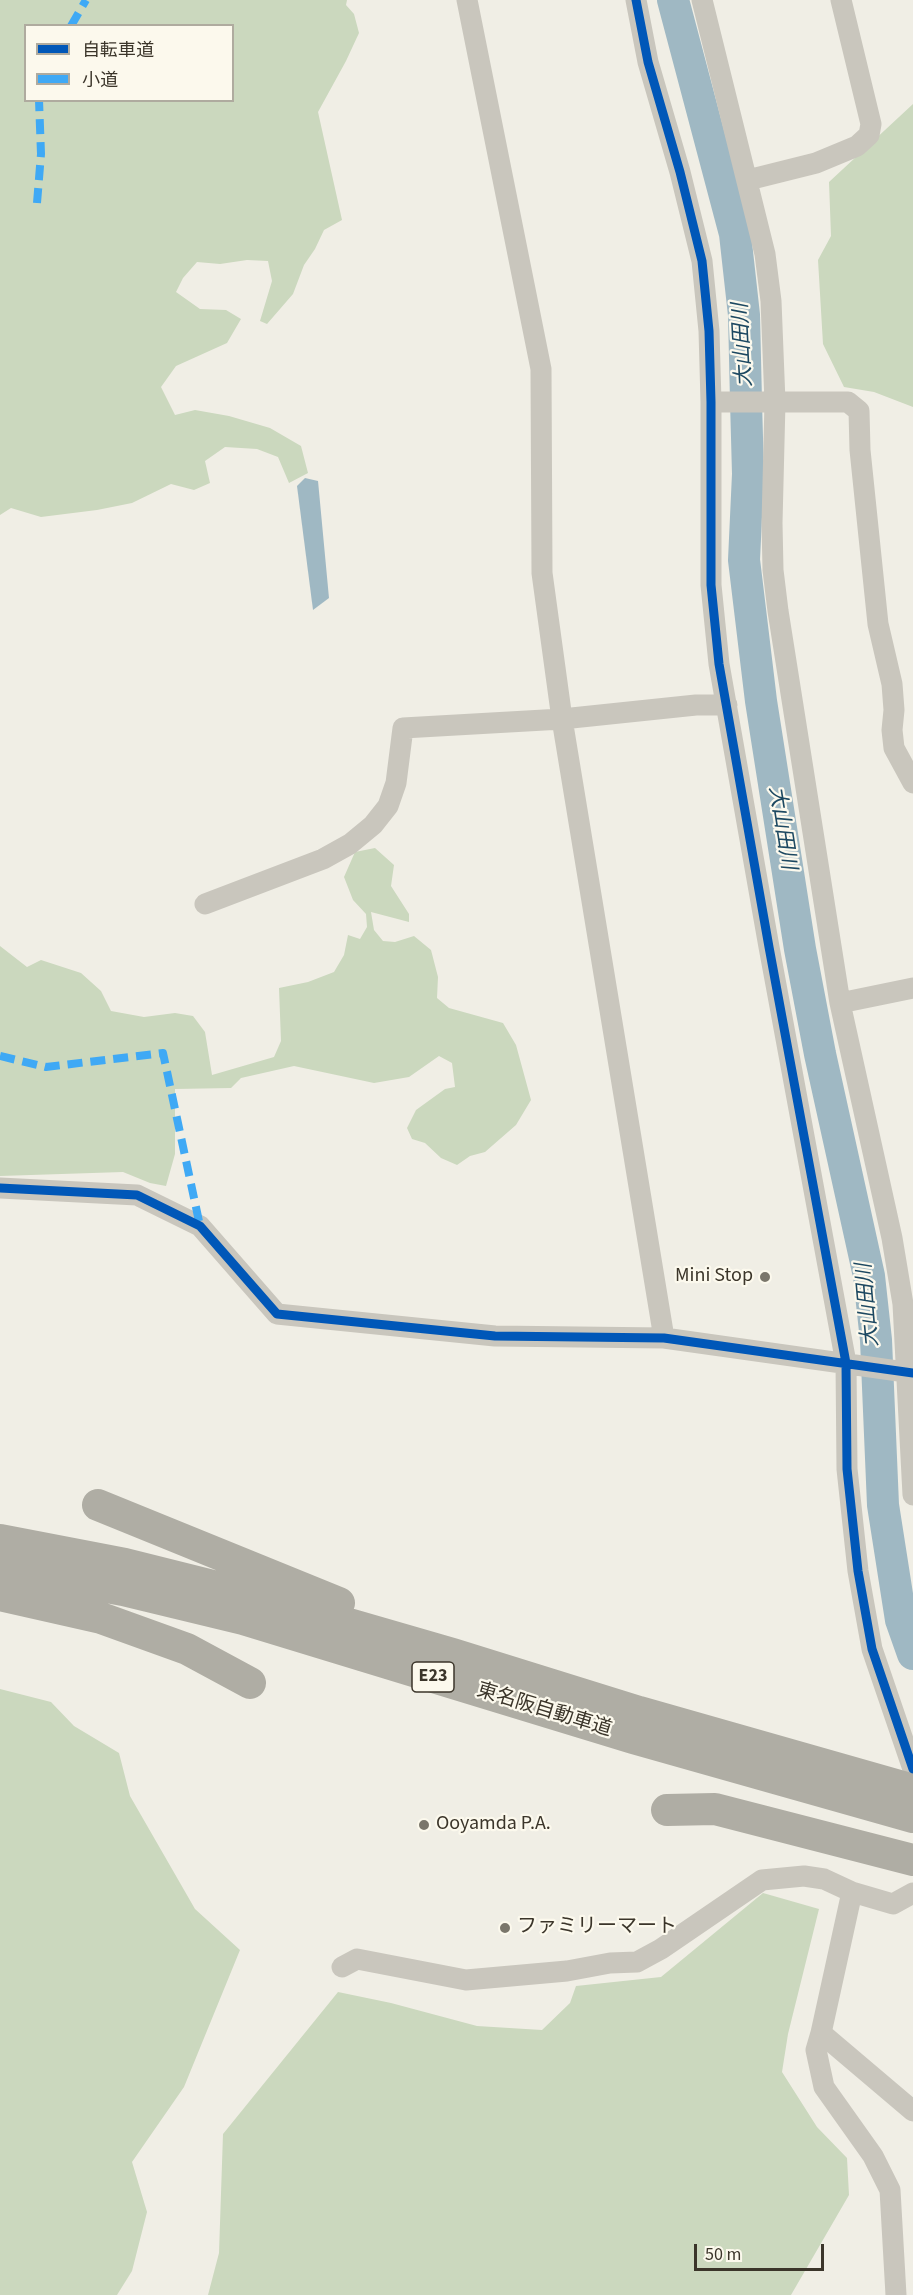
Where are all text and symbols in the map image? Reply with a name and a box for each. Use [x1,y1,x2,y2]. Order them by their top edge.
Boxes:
legend [24,24,234,102]
text: 自転車道 [82,38,154,63]
text: 小道 [82,68,118,93]
water label: 大山田川 [729,302,759,388]
water label: 大山田川 [762,785,800,871]
water label: 大山田川 [853,1262,885,1348]
place label: Mini Stop [675,1265,753,1289]
marker: Mini Stop [758,1270,772,1284]
road number: E23 [412,1662,454,1692]
street label: 東名阪自動車道 [474,1679,614,1743]
place label: Ooyamda P.A. [436,1813,551,1837]
marker: Ooyamda P.A. [417,1818,431,1832]
place label: ファミリーマート [517,1916,677,1940]
marker: ファミリーマート [498,1921,512,1935]
scale bar [697,2232,828,2270]
text: 50 m [705,2242,741,2267]

